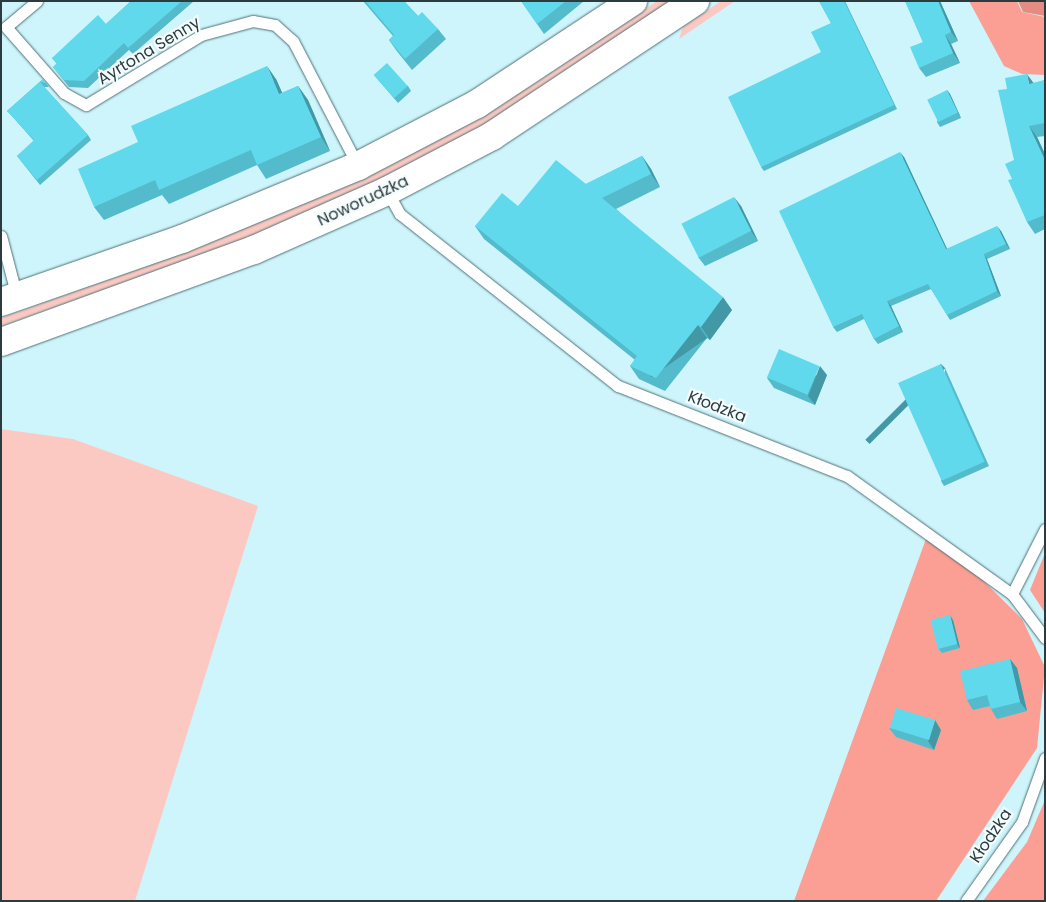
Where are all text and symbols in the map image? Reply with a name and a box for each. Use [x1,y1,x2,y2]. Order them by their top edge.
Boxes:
street label: Ayrtona Senny [94,13,204,89]
street label: Noworudzka [314,172,412,230]
street label: Kłodzka [685,387,749,427]
street label: Kłodzka [966,805,1016,867]

